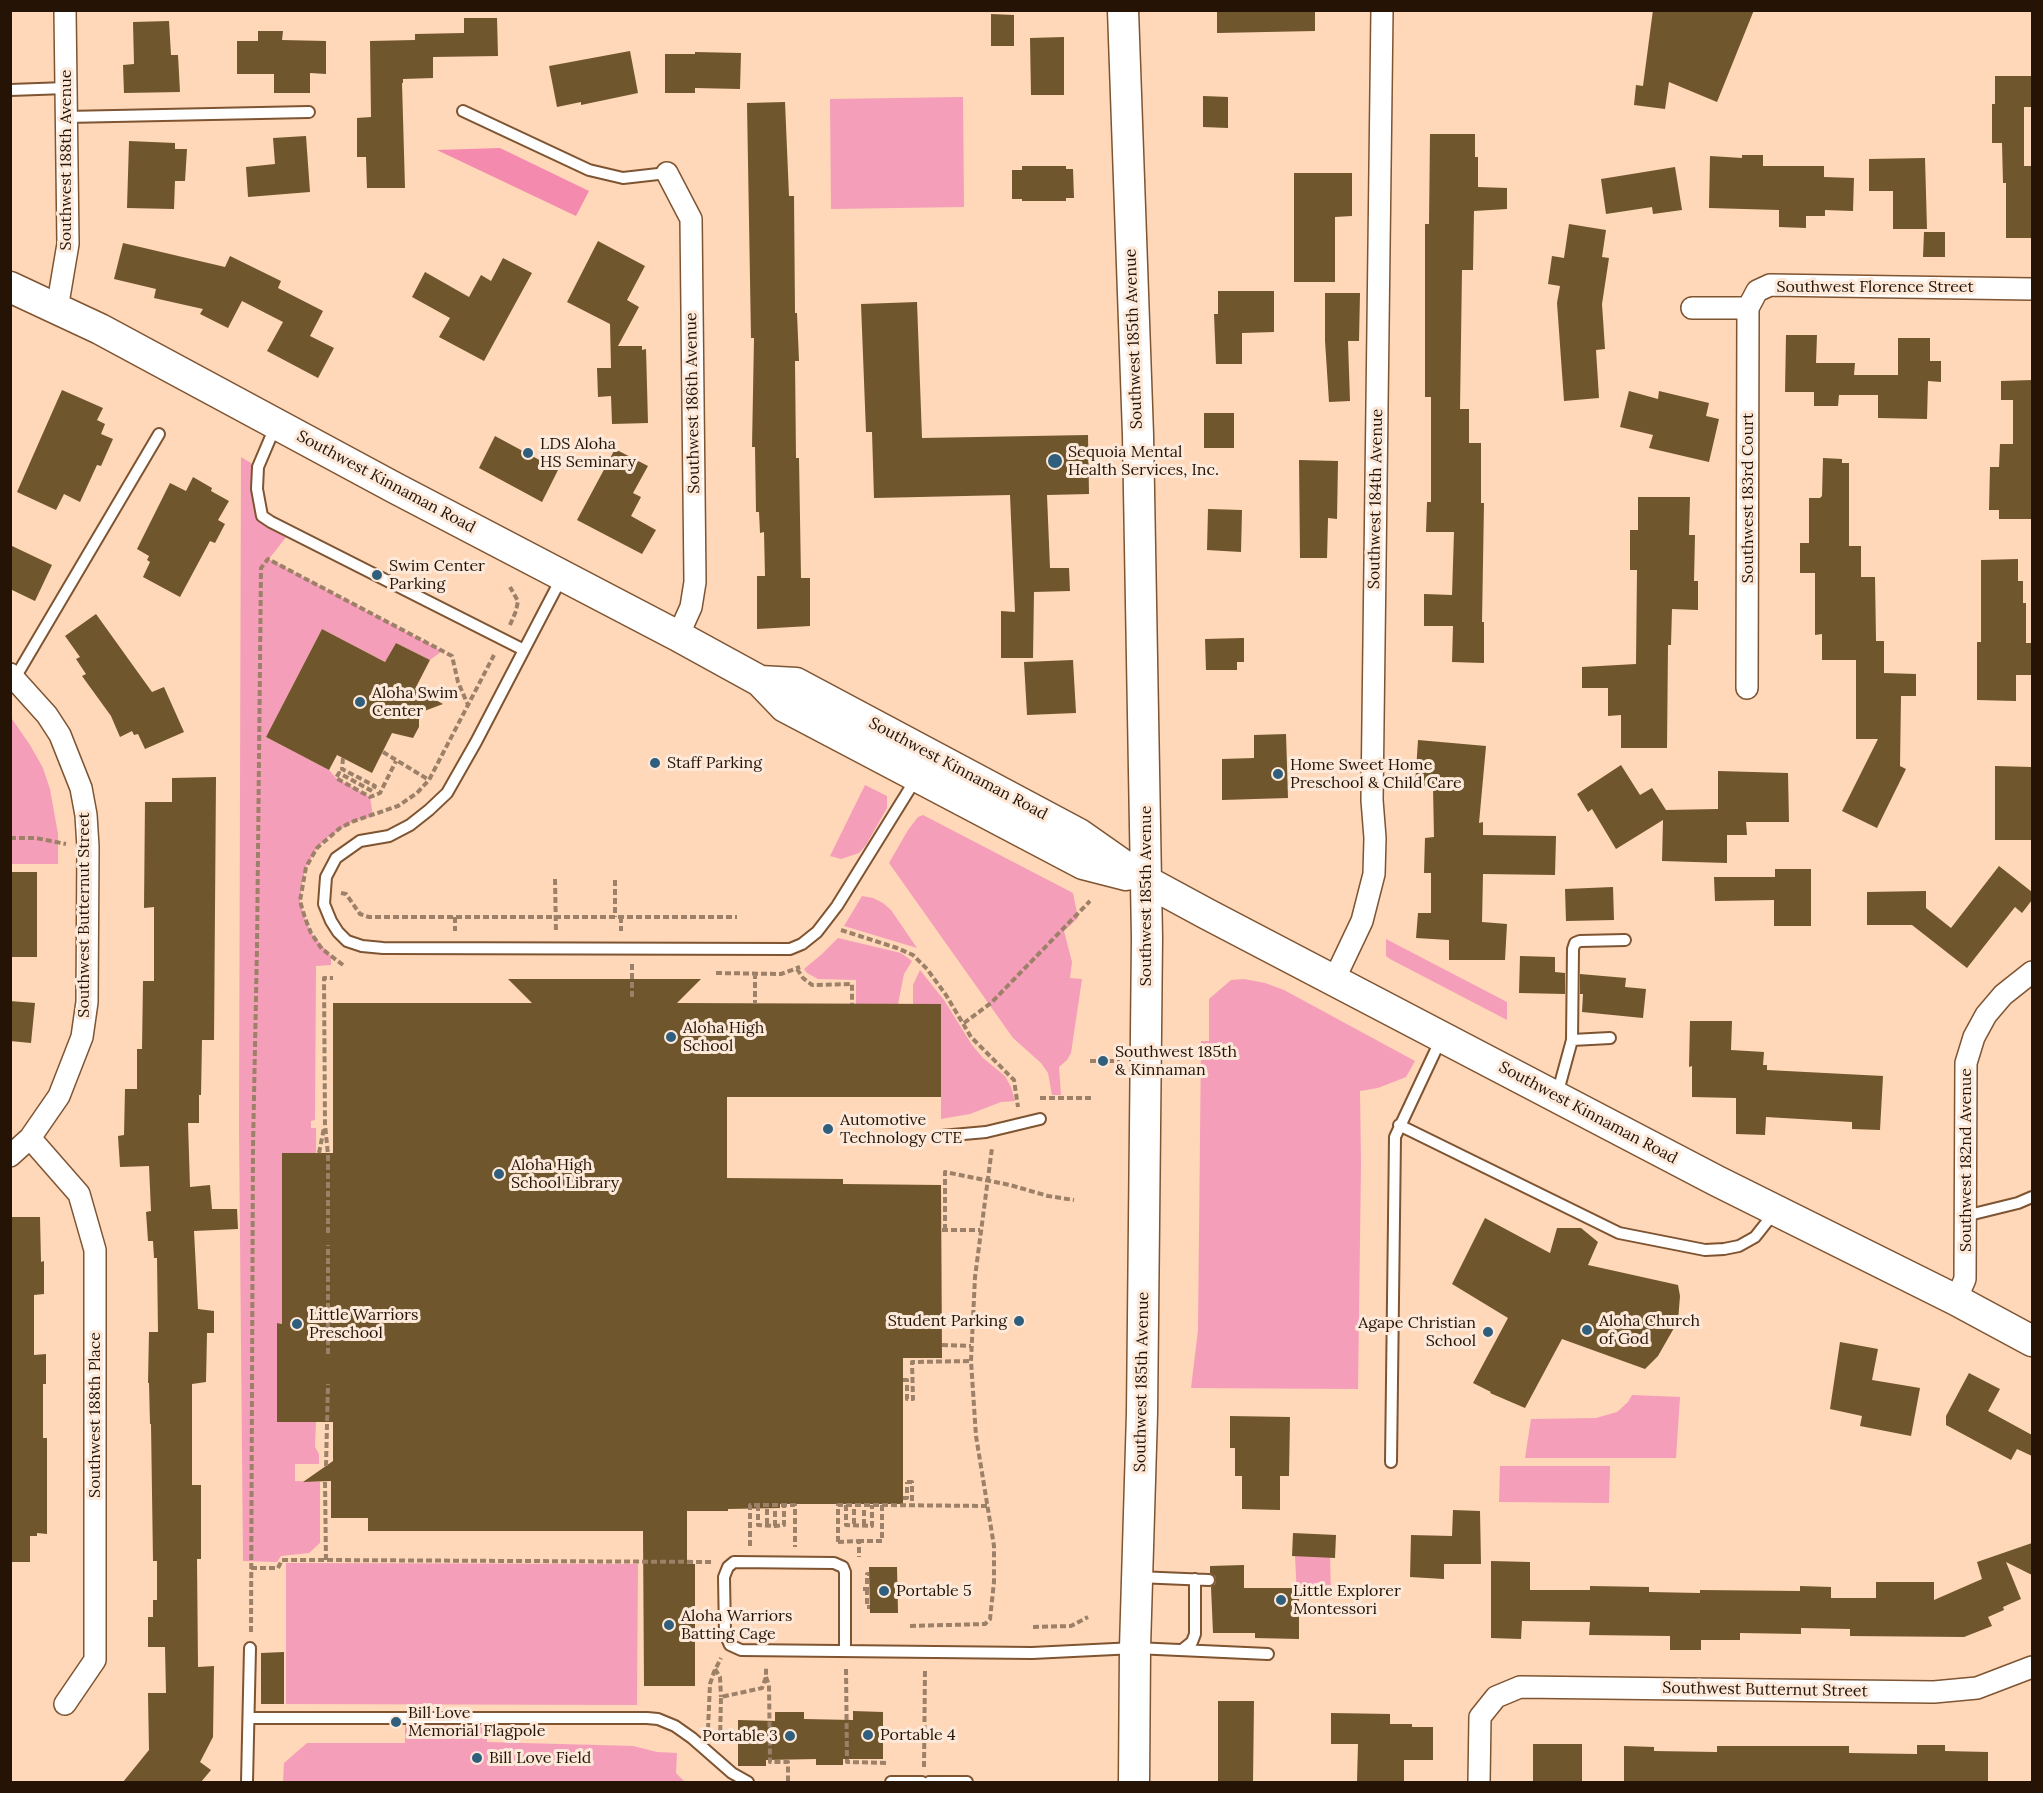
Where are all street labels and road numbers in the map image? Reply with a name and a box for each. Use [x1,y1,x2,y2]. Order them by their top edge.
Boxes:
street label: Southwest 188th Avenue [56,70,76,250]
street label: Southwest 185th Avenue [1121,248,1147,430]
street label: Southwest Florence Street [1776,277,1974,297]
street label: Southwest 186th Avenue [682,312,704,494]
street label: Southwest 184th Avenue [1365,409,1387,589]
street label: Southwest 183rd Court [1738,413,1758,583]
street label: Southwest Kinnaman Road [293,427,479,537]
street label: Southwest Kinnaman Road [865,714,1051,824]
street label: Southwest 185th Avenue [1136,806,1156,986]
street label: Southwest Butternut Street [74,812,94,1018]
street label: Southwest Kinnaman Road [1495,1058,1681,1168]
street label: Southwest 182nd Avenue [1956,1068,1976,1252]
street label: Southwest 185th Avenue [1131,1292,1153,1472]
street label: Southwest 188th Place [85,1332,105,1498]
street label: Southwest Butternut Street [1662,1679,1868,1701]

